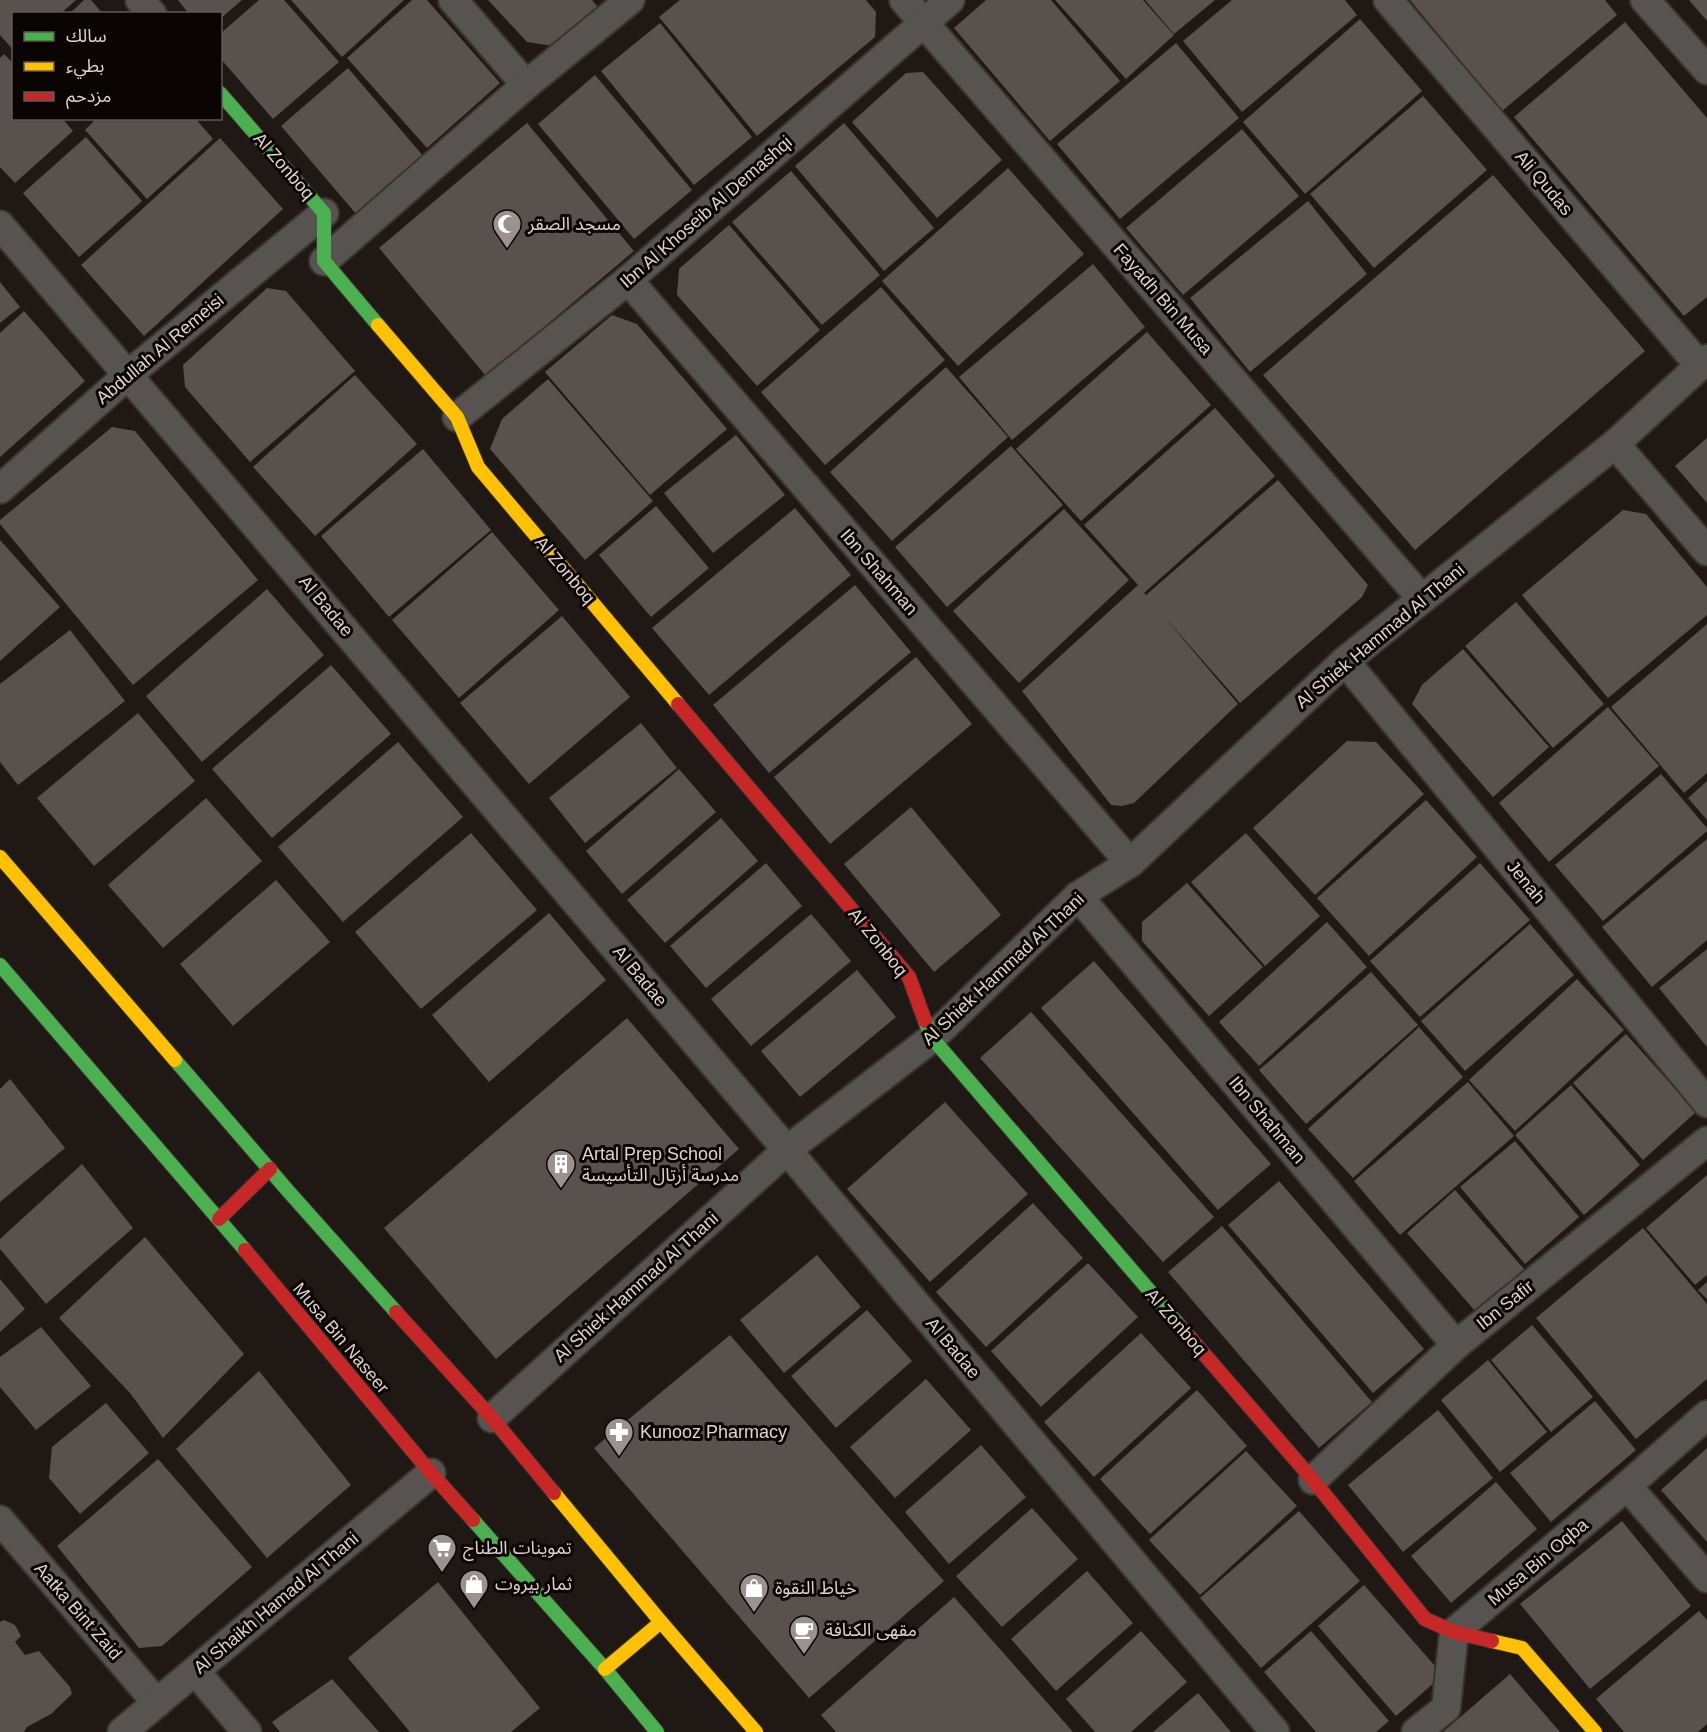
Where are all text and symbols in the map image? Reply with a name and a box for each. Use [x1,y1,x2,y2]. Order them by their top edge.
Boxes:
legend [12,12,222,120]
text: سالك [66,26,107,46]
text: بطيء [66,56,104,79]
text: مزدحم [66,86,111,109]
street label: Al Zonboq [250,128,318,204]
street label: Ibn Al Khoseib Al Demashqi [616,132,796,292]
street label: Ali Qudas [1511,147,1577,219]
mosque icon: مسجد الصقر [491,208,523,250]
place label: مسجد الصقر [527,214,621,235]
street label: Fayadh Bin Musa [1110,240,1217,359]
street label: Abdullah Al Remeisi [92,290,228,408]
street label: Ibn Shahman [836,525,922,619]
street label: Al Zonboq [531,532,599,608]
street label: Al Shiek Hammad Al Thani [1292,560,1468,712]
street label: Al Badae [295,572,357,640]
street label: Jenah [1503,857,1549,907]
street label: Al Shiek Hammad Al Thani [918,889,1088,1049]
street label: Al Zonboq [844,904,912,980]
street label: Al Badae [609,942,671,1010]
street label: Ibn Shahman [1225,1073,1309,1167]
place label: Artal Prep School مدرسة أرتال التأسيسة [582,1144,739,1186]
building icon: Artal Prep School مدرسة أرتال التأسيسة [545,1148,577,1190]
street label: Al Shiek Hammad Al Thani [550,1208,722,1366]
street label: Ibn Safir [1473,1276,1537,1334]
street label: Musa Bin Naseer [289,1279,393,1397]
street label: Al Zonboq [1142,1284,1210,1360]
street label: Al Badae [922,1314,984,1382]
pharmacy icon: Kunooz Pharmacy [603,1416,635,1458]
place label: Kunooz Pharmacy [640,1422,787,1442]
street label: Musa Bin Oqba [1484,1514,1593,1610]
street label: Al Shaikh Hamad Al Thani [190,1528,362,1678]
supermarket icon: تموينات الطناج [426,1532,458,1574]
place label: تموينات الطناج [463,1538,572,1561]
street label: Aatka Bint Zaid [30,1558,126,1664]
shop icon: ثمار بيروت [458,1568,490,1610]
shop icon: خياط النقوة [738,1572,770,1614]
place label: ثمار بيروت [495,1574,572,1595]
place label: خياط النقوة [775,1578,857,1599]
cafe icon: مقهى الكنافة [788,1614,820,1656]
place label: مقهى الكنافة [825,1620,917,1641]

